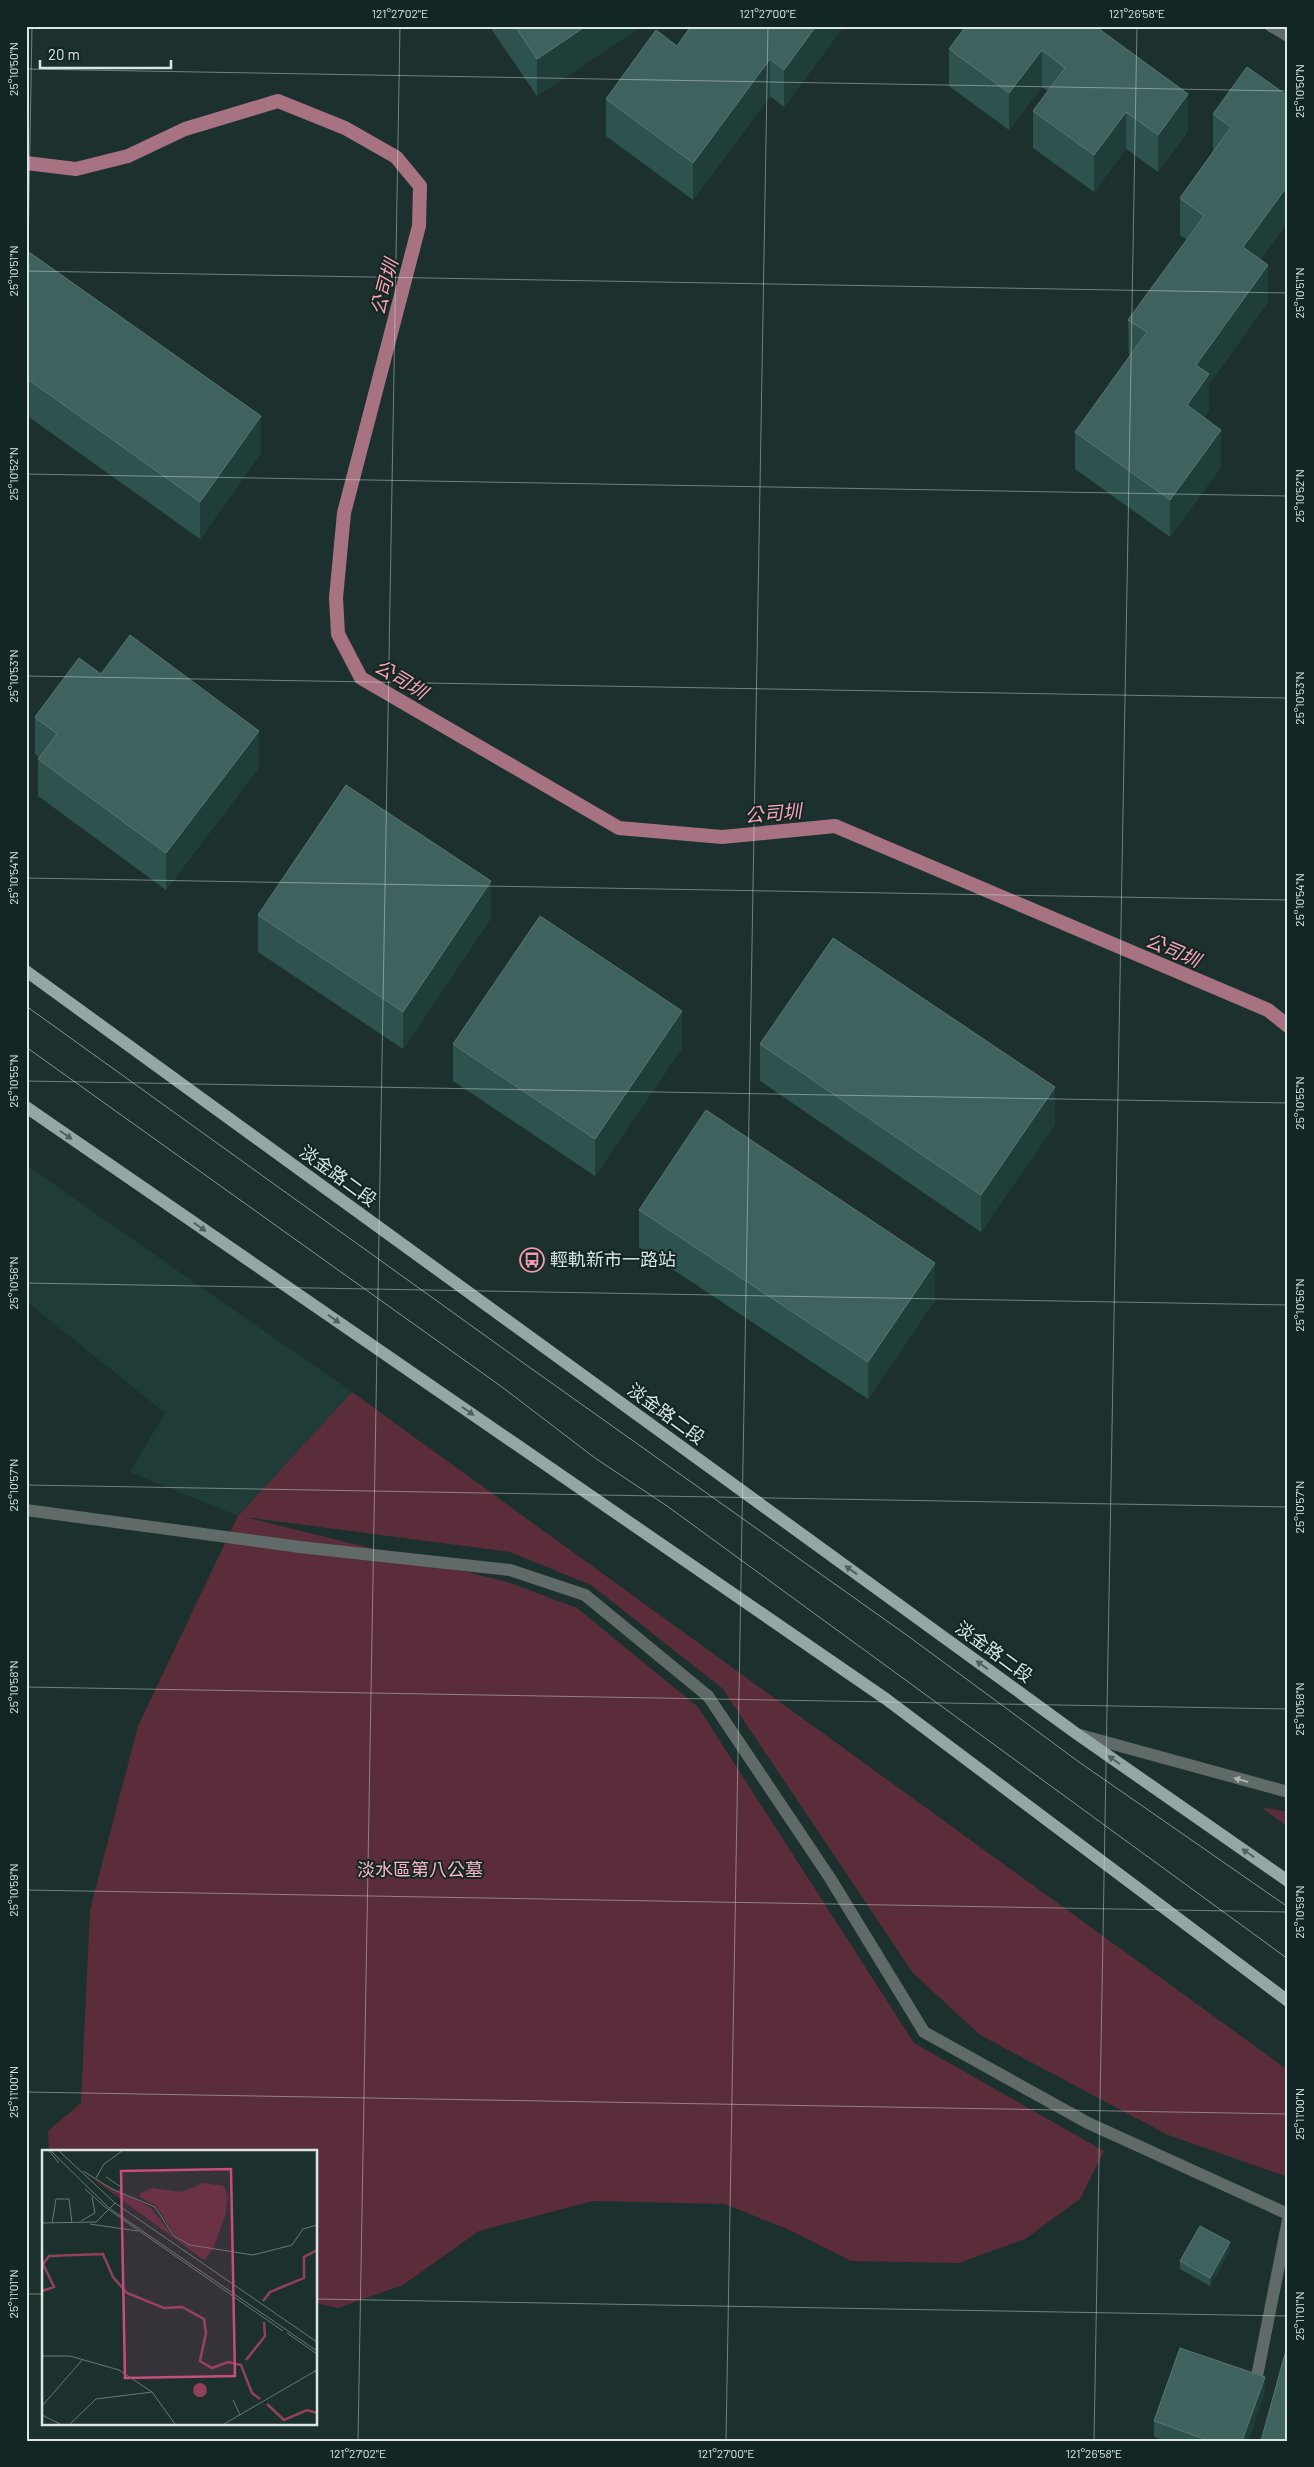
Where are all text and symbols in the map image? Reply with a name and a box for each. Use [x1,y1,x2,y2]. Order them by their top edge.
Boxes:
text: 121°27'02"E [372,6,428,20]
text: 121°27'00"E [740,6,796,20]
text: 121°26'58"E [1109,6,1165,20]
scale bar [40,38,171,70]
text: 25°10'50"N [6,42,20,96]
text: 20 m [48,45,80,63]
text: 25°10'50"N [1292,64,1306,118]
text: 25°10'51"N [6,245,20,297]
water label: 公司圳 [365,253,403,317]
text: 25°10'51"N [1292,267,1306,319]
text: 25°10'52"N [6,447,20,501]
text: 25°10'52"N [1292,469,1306,523]
text: 25°10'53"N [6,649,20,703]
water label: 公司圳 [371,654,434,705]
text: 25°10'53"N [1292,671,1306,725]
water label: 公司圳 [744,798,805,826]
text: 25°10'54"N [6,851,20,905]
text: 25°10'54"N [1292,873,1306,927]
water label: 公司圳 [1142,928,1207,972]
text: 25°10'55"N [6,1054,20,1108]
text: 25°10'55"N [1292,1076,1306,1130]
one-way arrow [60,1130,73,1140]
street label: 淡金路二段 [296,1140,381,1211]
one-way arrow [193,1222,207,1232]
bus stop icon: 輕軌新市一路站 [519,1247,545,1273]
place label: 輕軌新市一路站 [550,1248,676,1270]
text: 25°10'56"N [6,1256,20,1310]
text: 25°10'56"N [1292,1278,1306,1332]
one-way arrow [327,1314,341,1324]
street label: 淡金路二段 [624,1378,709,1449]
one-way arrow [461,1406,475,1416]
text: 25°10'57"N [6,1459,20,1511]
text: 25°10'57"N [1292,1481,1306,1533]
one-way arrow [844,1565,858,1575]
street label: 淡金路二段 [952,1616,1037,1687]
text: 25°10'58"N [6,1660,20,1714]
one-way arrow [976,1661,989,1671]
text: 25°10'58"N [1292,1682,1306,1736]
one-way arrow [1108,1755,1121,1765]
one-way arrow [1233,1775,1248,1783]
one-way arrow [1241,1848,1255,1858]
park label: 淡水區第八公墓 [357,1858,483,1880]
text: 25°10'59"N [6,1863,20,1917]
text: 25°10'59"N [1292,1885,1306,1939]
text: 25°11'00"N [6,2066,20,2118]
text: 25°11'00"N [1292,2088,1306,2140]
inset map [42,2150,318,2424]
text: 25°11'01"N [6,2269,20,2319]
text: 25°11'01"N [1292,2291,1306,2341]
text: 121°27'02"E [330,2446,386,2460]
text: 121°27'00"E [698,2446,754,2460]
text: 121°26'58"E [1066,2446,1122,2460]

